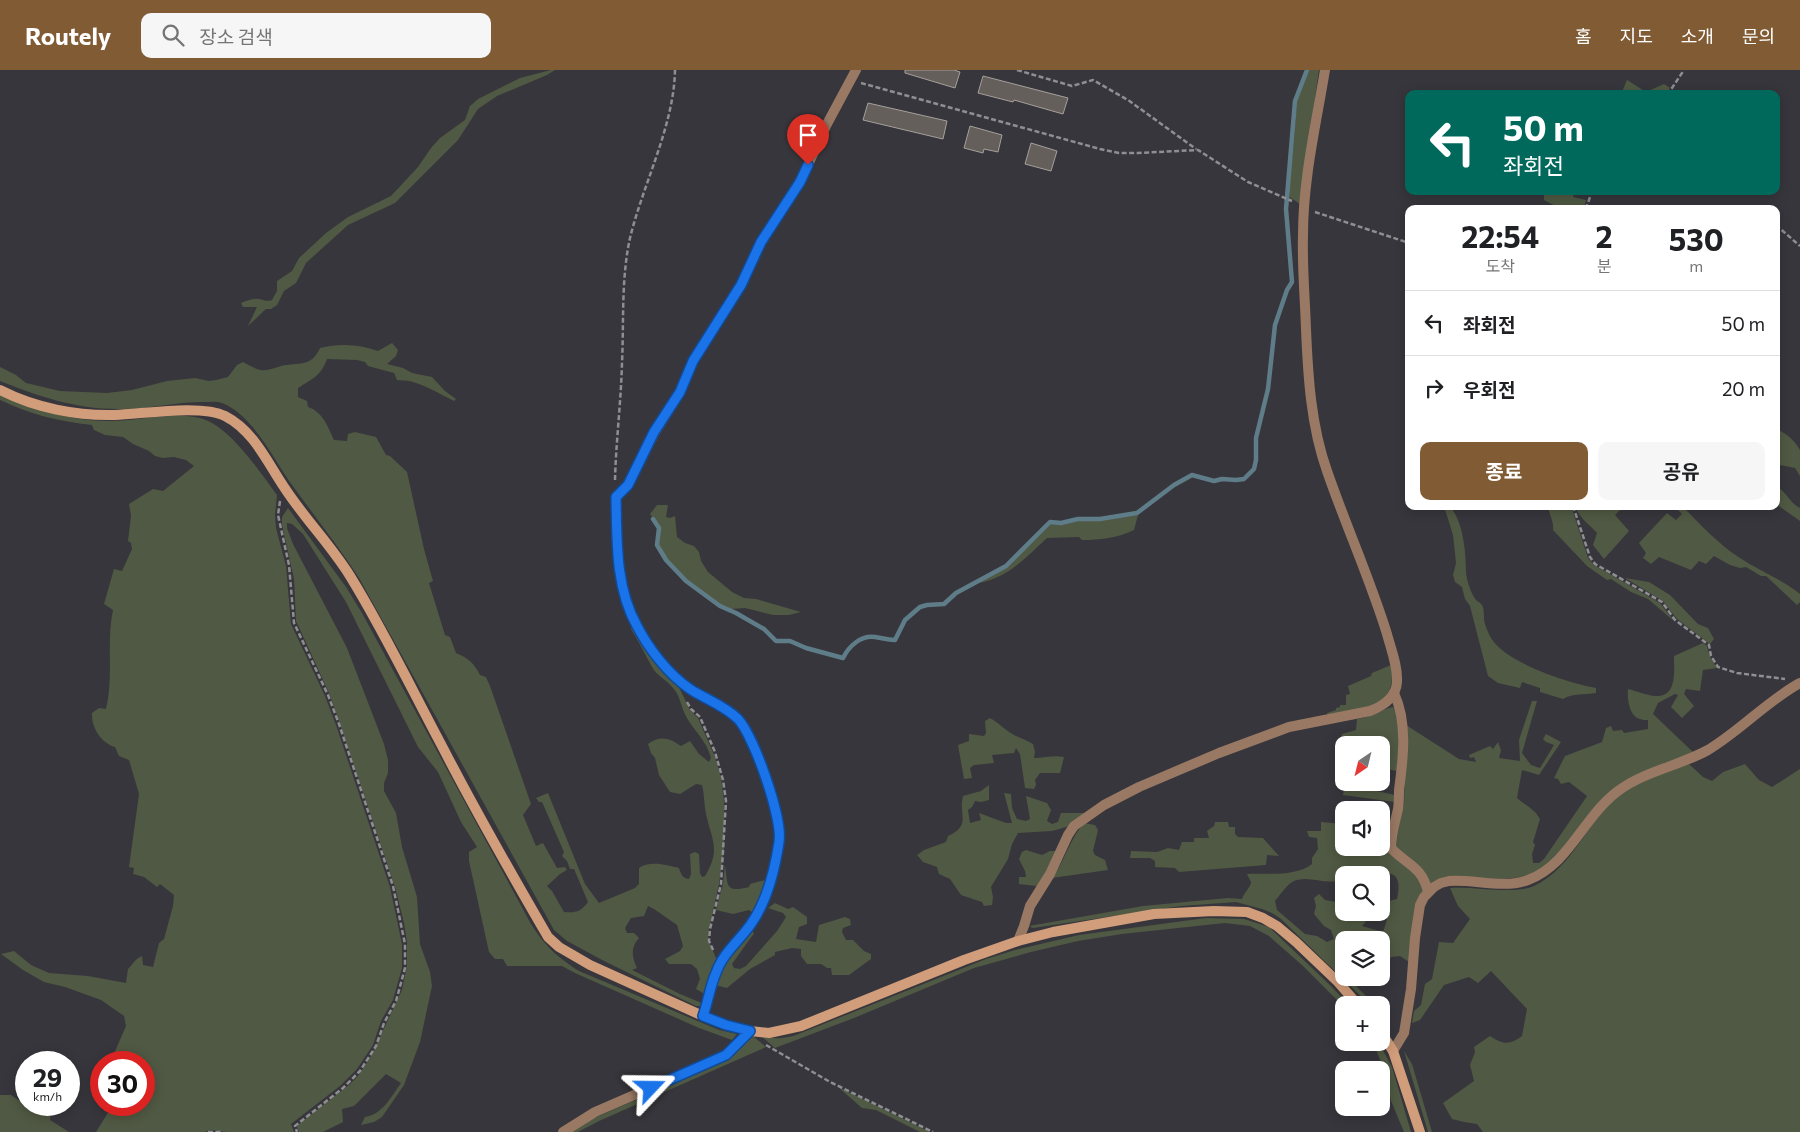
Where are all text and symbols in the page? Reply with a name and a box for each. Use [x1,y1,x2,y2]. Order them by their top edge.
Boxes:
search box [141,13,491,58]
text: Routely [25,21,111,50]
icon: search [159,21,187,49]
text: 장소 검색 [199,25,273,48]
text: 홈 [1575,25,1592,47]
text: 지도 [1620,25,1653,47]
text: 소개 [1681,25,1714,47]
text: 문의 [1742,25,1775,47]
text: 50 m [1503,105,1584,148]
icon: left [1420,110,1485,175]
pin [787,114,829,165]
icon: arrive [794,121,822,149]
text: 좌회전 [1503,152,1564,179]
text: 22:54 [1461,217,1539,254]
text: 2 [1595,217,1613,254]
text: 530 [1669,220,1724,257]
text: 도착 [1486,256,1515,275]
text: 분 [1597,256,1611,275]
text: m [1689,256,1703,275]
icon: left [1420,309,1448,337]
text: 50 m [1721,312,1765,335]
text: 좌회전 [1463,313,1515,336]
icon: right [1420,374,1448,402]
text: 20 m [1722,377,1765,400]
text: 우회전 [1463,378,1515,401]
button: 종료 [1420,442,1588,500]
button: 공유 [1598,442,1765,500]
north arrow [1335,736,1390,791]
map controls [1335,736,1390,1116]
button: sound [1335,801,1390,856]
button: search [1335,866,1390,921]
button: layers [1335,931,1390,986]
button: + [1335,996,1390,1051]
speed limit sign: 30 [90,1051,155,1116]
position arrow [624,1061,676,1113]
button: − [1335,1061,1390,1116]
text: 29 [33,1062,62,1092]
text: km/h [33,1089,62,1103]

